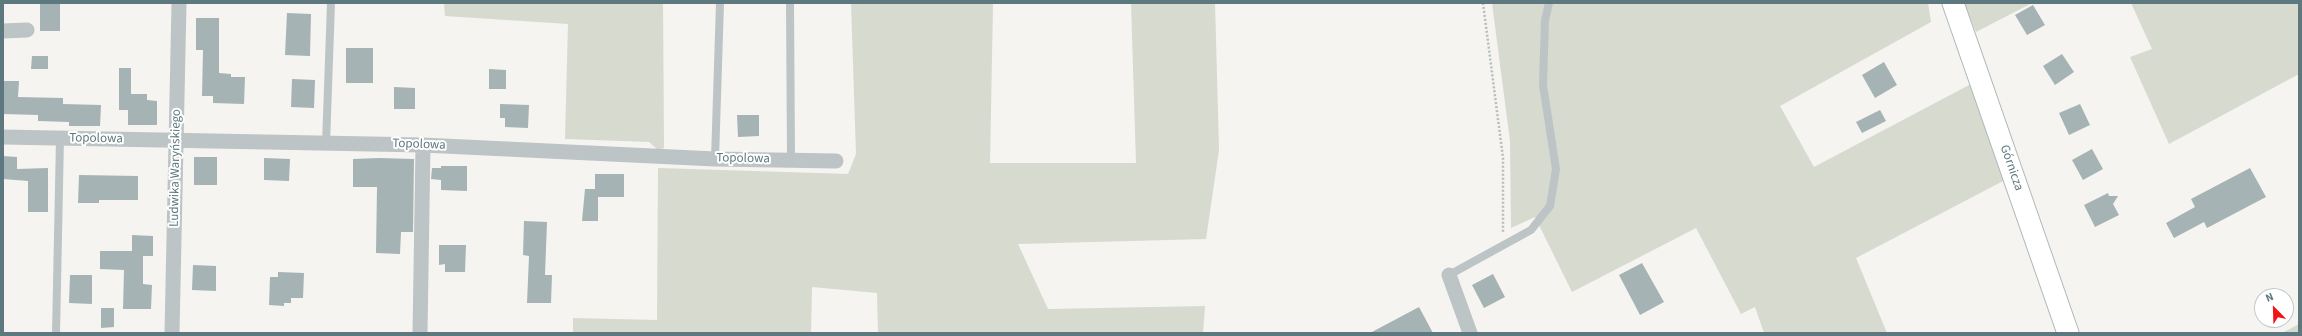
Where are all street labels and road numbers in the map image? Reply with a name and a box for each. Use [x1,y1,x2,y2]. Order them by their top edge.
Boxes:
street label: Ludwika Waryńskiego [167,109,185,227]
street label: Topolowa [69,131,123,147]
street label: Topolowa [392,136,446,154]
street label: Górnicza [1996,143,2026,193]
street label: Topolowa [716,151,770,167]

